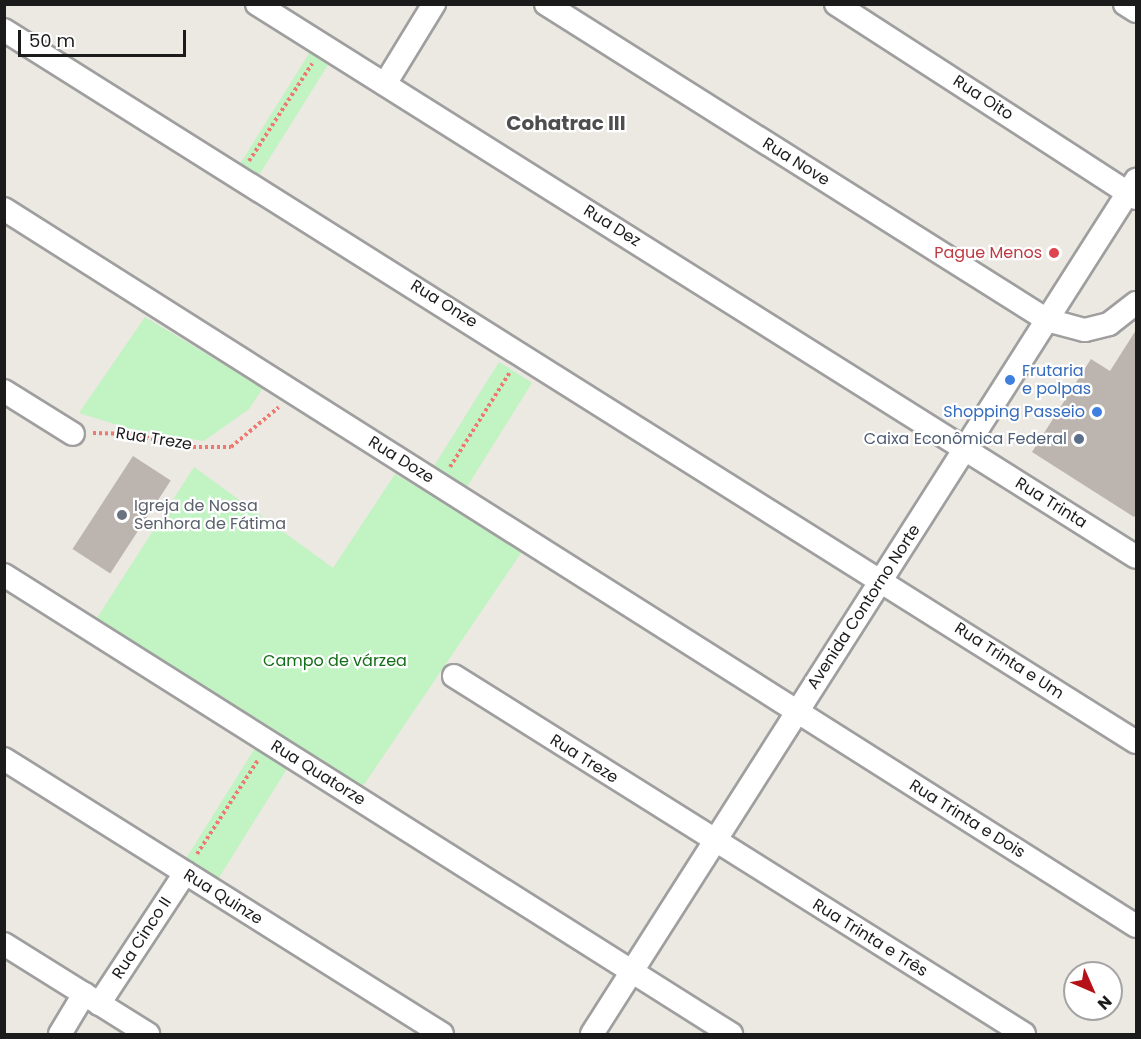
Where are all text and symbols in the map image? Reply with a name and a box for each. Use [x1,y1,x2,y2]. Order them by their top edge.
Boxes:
scale bar [21,18,189,56]
text: 50 m [29,28,75,53]
street label: Rua Oito [949,72,1017,124]
district label: Cohatrac III [506,111,626,135]
street label: Rua Nove [759,134,833,190]
street label: Rua Dez [580,201,644,251]
place label: Pague Menos [934,243,1042,263]
marker: Pague Menos [1047,246,1061,260]
street label: Rua Onze [407,276,481,332]
place label: Frutaria e polpas [1022,361,1091,399]
marker: Frutaria e polpas [1003,373,1017,387]
place label: Shopping Passeio [943,402,1085,422]
marker: Shopping Passeio [1090,405,1104,419]
street label: Rua Treze [115,424,193,454]
place label: Caixa Econômica Federal [864,429,1067,449]
street label: Rua Doze [365,432,437,488]
marker: Caixa Econômica Federal [1072,432,1086,446]
street label: Rua Trinta [1012,474,1090,532]
place label: Igreja de Nossa Senhora de Fátima [134,496,286,534]
marker: Igreja de Nossa Senhora de Fátima [115,508,129,522]
street label: Avenida Contorno Norte [804,521,924,693]
street label: Rua Trinta e Um [951,619,1067,703]
park label: Campo de várzea [263,651,407,671]
street label: Rua Treze [546,731,622,787]
street label: Rua Quatorze [267,736,369,810]
street label: Rua Trinta e Dois [906,776,1028,862]
street label: Rua Quinze [180,865,266,929]
street label: Rua Cinco II [108,893,176,983]
street label: Rua Trinta e Três [809,895,931,981]
north arrow [1063,961,1123,1021]
text: N [1092,990,1117,1015]

